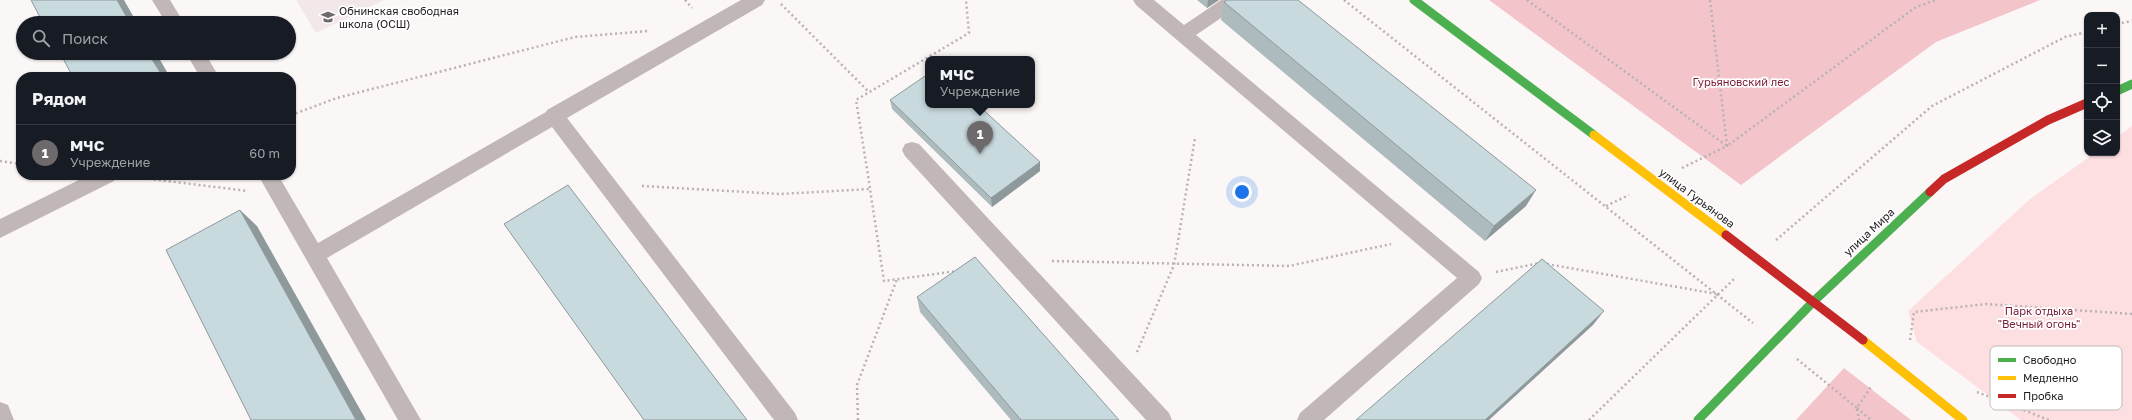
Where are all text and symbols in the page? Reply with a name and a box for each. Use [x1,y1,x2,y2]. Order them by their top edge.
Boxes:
place label: Обнинская свободная школа (ОСШ) [339,4,459,30]
school or university icon: Обнинская свободная школа (ОСШ) [320,9,336,25]
map controls [2084,12,2120,156]
button: + [2084,12,2120,48]
search box [16,16,296,60]
icon: search [30,27,52,49]
text: Поиск [62,29,108,47]
button: − [2084,48,2120,84]
popup [925,56,1035,108]
text: МЧС [940,65,974,83]
park label: Гурьяновский лес [1692,75,1790,88]
text: Учреждение [940,83,1020,99]
button: locate [2084,84,2120,120]
text: Рядом [32,88,86,109]
button: layers [2084,120,2120,156]
pin: 1 [967,121,993,154]
text: МЧС [70,136,104,154]
text: 1 [42,145,48,161]
text: 60 m [249,145,280,161]
text: Учреждение [70,154,150,170]
street label: улица Гурьянова [1657,165,1738,230]
your location [1232,182,1252,202]
street label: улица Мира [1841,205,1897,258]
park label: Парк отдыха "Вечный огонь" [1998,304,2080,330]
legend [1990,346,2122,410]
text: Свободно [2023,353,2077,366]
text: Медленно [2023,371,2079,384]
text: Пробка [2023,389,2064,402]

